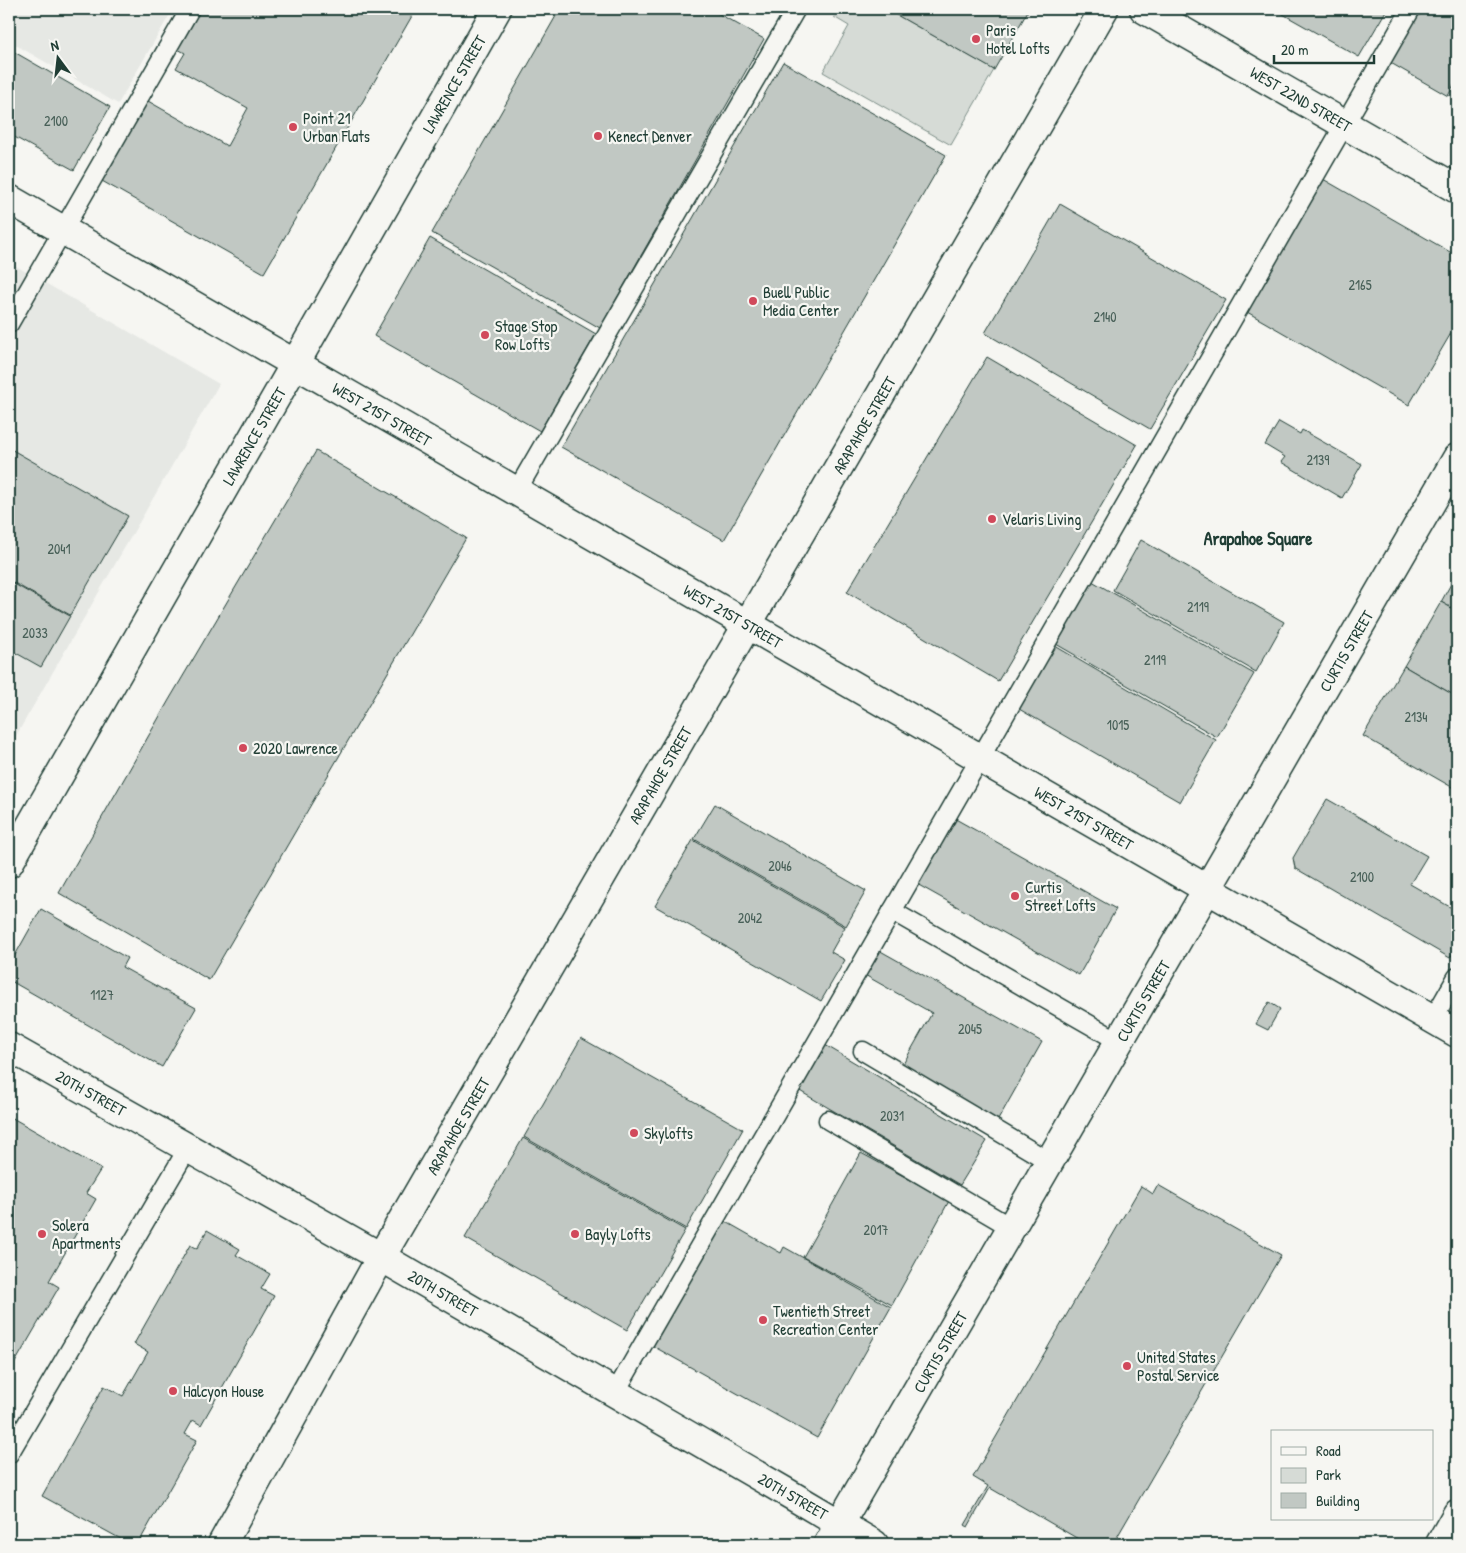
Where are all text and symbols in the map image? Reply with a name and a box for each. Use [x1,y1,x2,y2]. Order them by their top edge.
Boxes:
place label: Paris Hotel Lofts [986,19,1050,59]
street label: LAWRENCE STREET [417,31,491,137]
north arrow [32,32,82,82]
scale bar [1274,32,1374,64]
marker: Paris Hotel Lofts [970,33,982,45]
text: N [48,35,61,55]
text: 20 m [1281,39,1308,60]
street label: WEST 22ND STREET [1246,61,1356,137]
place label: Point 21 Urban Flats [303,107,370,147]
house number: 2100 [44,111,68,130]
marker: Point 21 Urban Flats [287,121,299,133]
place label: Kenect Denver [608,125,692,147]
marker: Kenect Denver [592,130,604,142]
house number: 2165 [1348,275,1372,294]
place label: Buell Public Media Center [763,281,839,321]
marker: Buell Public Media Center [747,295,759,307]
house number: 2140 [1093,307,1117,326]
place label: Stage Stop Row Lofts [495,315,558,355]
marker: Stage Stop Row Lofts [479,329,491,341]
street label: ARAPAHOE STREET [827,372,901,478]
street label: WEST 21ST STREET [328,377,436,452]
street label: LAWRENCE STREET [217,383,291,489]
house number: 2139 [1306,450,1330,469]
place label: Velaris Living [1002,508,1081,530]
marker: Velaris Living [986,513,998,525]
district label: Arapahoe Square [1204,526,1313,552]
house number: 2041 [47,539,71,558]
street label: WEST 21ST STREET [679,579,787,654]
house number: 2119 [1187,597,1209,616]
street label: CURTIS STREET [1314,606,1378,696]
house number: 2033 [22,623,48,642]
house number: 2119 [1144,650,1166,669]
house number: 2134 [1404,707,1428,726]
house number: 1015 [1107,715,1129,734]
street label: ARAPAHOE STREET [623,722,697,828]
place label: 2020 Lawrence [253,737,339,759]
marker: 2020 Lawrence [237,742,249,754]
street label: WEST 21ST STREET [1030,781,1138,856]
house number: 2046 [768,856,792,875]
house number: 2100 [1350,867,1374,886]
place label: Curtis Street Lofts [1025,876,1096,916]
marker: Curtis Street Lofts [1009,890,1021,902]
house number: 2042 [738,908,763,927]
street label: CURTIS STREET [1111,956,1175,1046]
house number: 1127 [90,985,114,1004]
house number: 2045 [958,1019,982,1038]
street label: 20TH STREET [52,1065,130,1122]
street label: ARAPAHOE STREET [421,1073,495,1179]
house number: 2031 [880,1106,904,1125]
place label: Skylofts [644,1122,693,1144]
marker: Skylofts [628,1127,640,1139]
place label: Solera Apartments [52,1214,121,1254]
house number: 2017 [864,1220,888,1239]
place label: Bayly Lofts [585,1223,651,1245]
marker: Solera Apartments [36,1228,48,1240]
marker: Bayly Lofts [569,1228,581,1240]
street label: 20TH STREET [404,1264,482,1322]
place label: Twentieth Street Recreation Center [773,1300,879,1340]
street label: CURTIS STREET [908,1307,972,1397]
marker: Twentieth Street Recreation Center [757,1314,769,1326]
place label: United States Postal Service [1137,1346,1220,1386]
marker: United States Postal Service [1121,1360,1133,1372]
place label: Halcyon House [183,1380,265,1402]
marker: Halcyon House [167,1385,179,1397]
legend [1271,1430,1434,1520]
text: Road [1316,1440,1341,1461]
text: Park [1316,1464,1341,1485]
street label: 20TH STREET [754,1467,832,1525]
text: Building [1316,1490,1360,1511]

